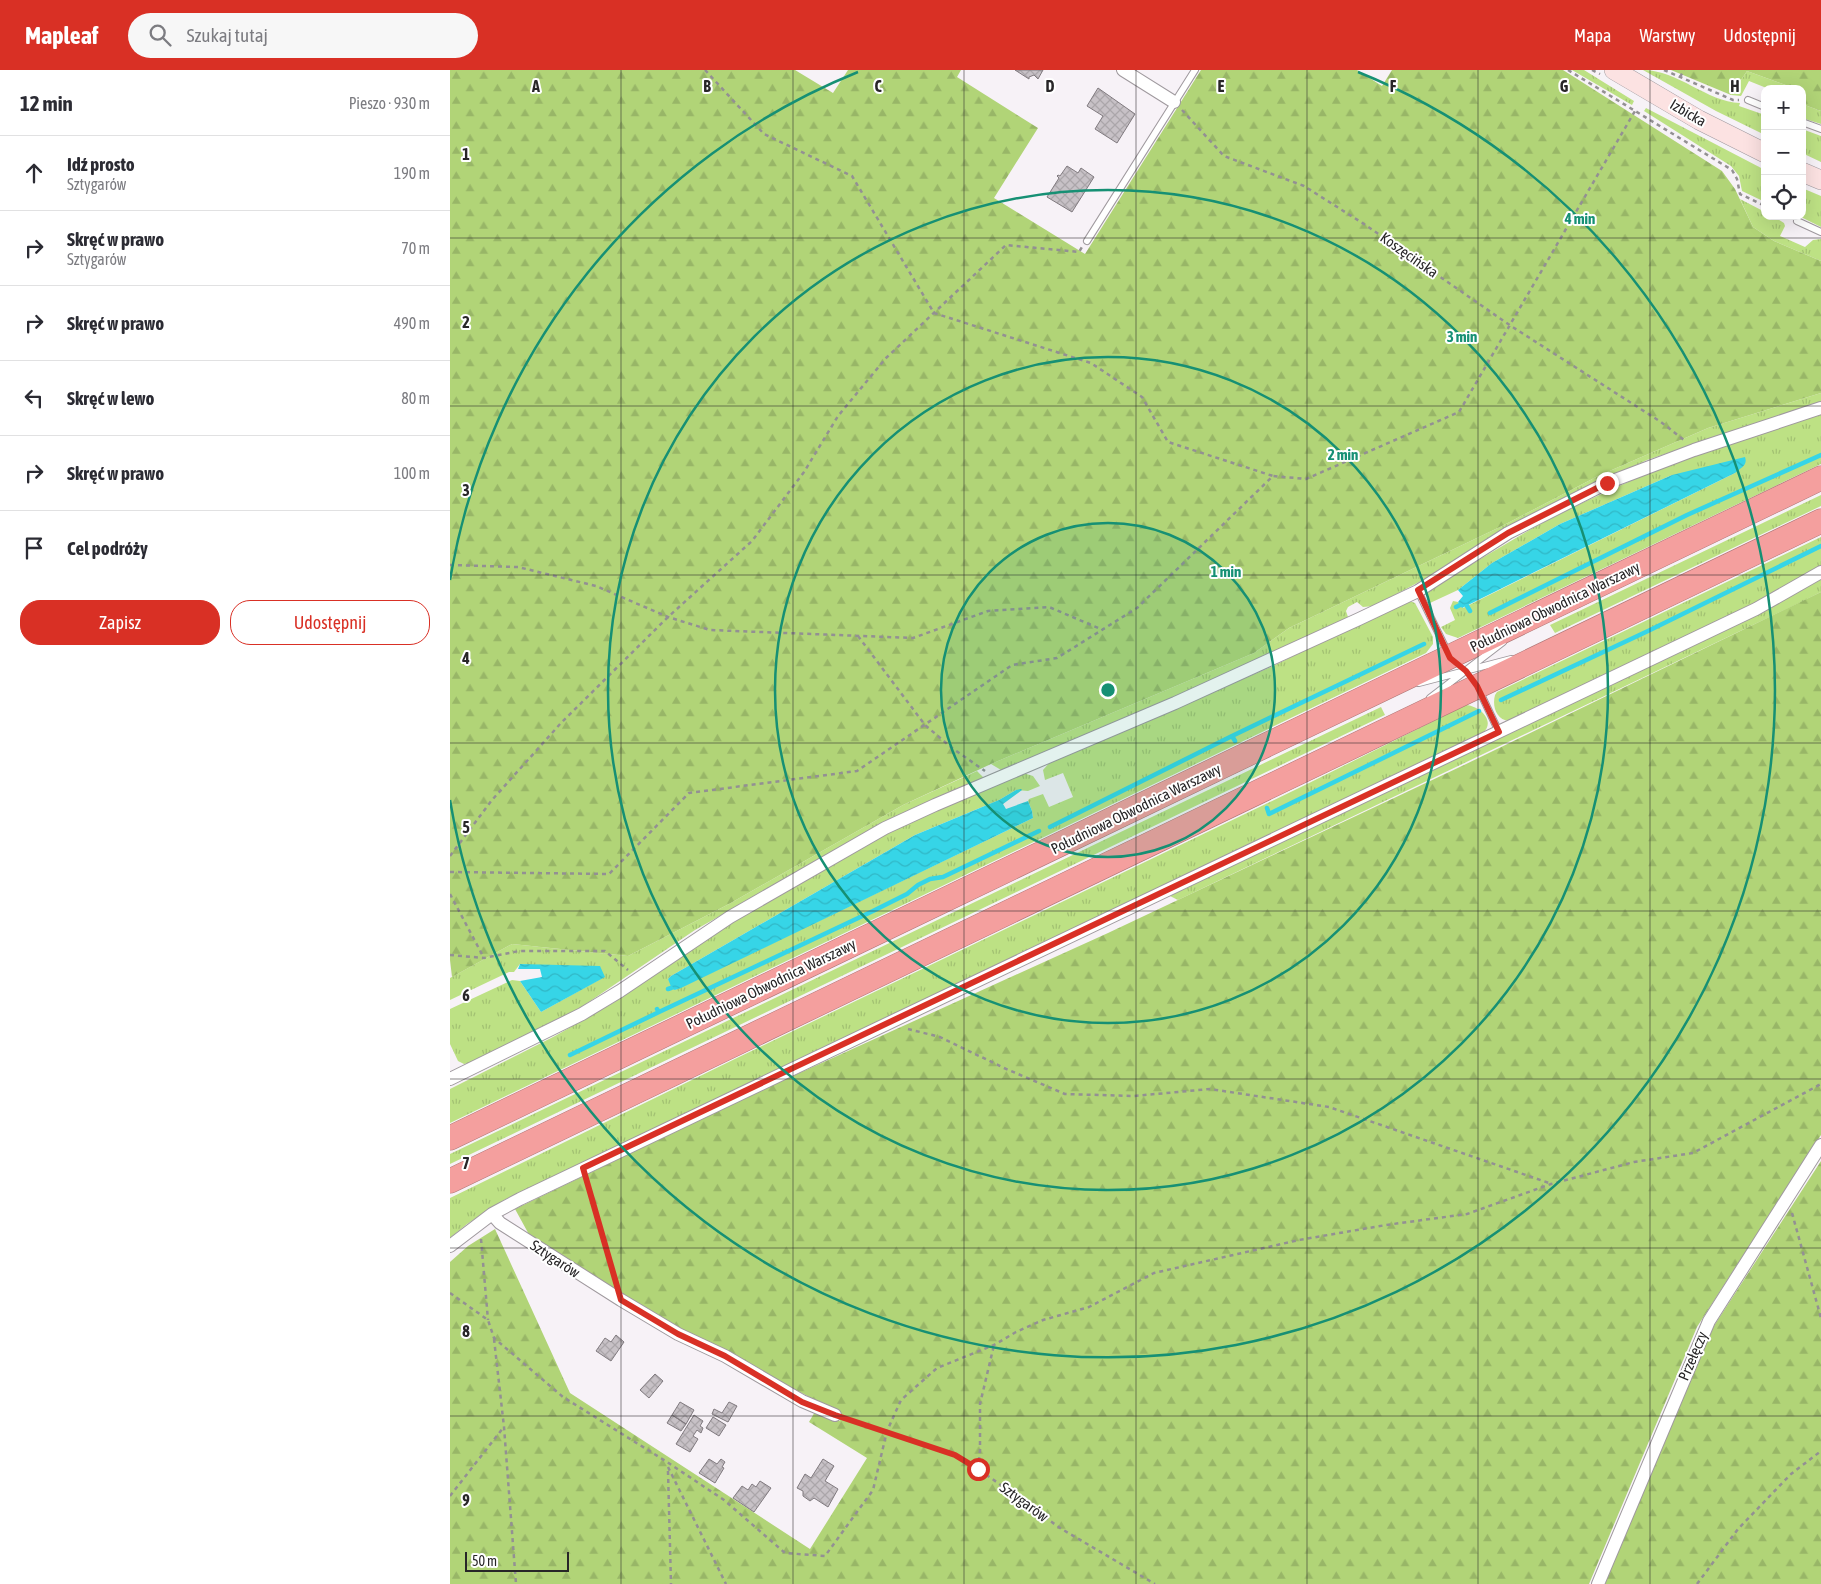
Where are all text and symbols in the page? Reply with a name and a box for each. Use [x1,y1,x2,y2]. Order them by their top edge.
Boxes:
search box [128,13,478,58]
icon: search [146,21,174,49]
text: Mapleaf [25,22,98,49]
text: Szukaj tutaj [186,24,268,46]
text: Mapa [1574,25,1611,46]
text: Warstwy [1639,25,1695,46]
text: Udostępnij [1723,25,1796,46]
text: A [531,77,540,95]
text: B [703,77,711,95]
text: C [874,77,882,95]
text: D [1046,77,1055,95]
text: E [1218,77,1225,95]
text: F [1390,77,1397,95]
text: G [1560,77,1569,95]
text: H [1730,77,1740,95]
map controls [1761,85,1806,220]
button: + [1761,85,1806,130]
text: 12 min [20,91,73,115]
text: Pieszo · 930 m [349,94,430,112]
street label: Izbicka [1667,95,1709,130]
button: − [1761,130,1806,175]
text: 1 [462,145,470,163]
text: Idź prosto [67,153,135,175]
icon: ahead [20,159,48,187]
text: 190 m [394,164,430,182]
text: Sztygarów [67,175,126,193]
button: locate [1761,175,1806,220]
text: 4 min [1564,210,1595,227]
text: Skręć w prawo [67,228,164,250]
street label: Koszęcińska [1377,229,1441,281]
icon: right [20,234,48,262]
text: 70 m [401,239,430,257]
text: Sztygarów [67,250,126,268]
icon: right [20,309,48,337]
text: Skręć w prawo [67,312,164,334]
text: 2 [462,313,470,331]
text: 490 m [394,314,430,332]
text: 3 min [1447,328,1477,345]
icon: left [20,384,48,412]
text: Skręć w lewo [67,387,154,409]
text: 80 m [401,389,430,407]
text: 2 min [1328,446,1358,463]
icon: right [20,459,48,487]
text: Skręć w prawo [67,462,164,484]
text: 100 m [394,464,430,482]
route end [1596,472,1619,495]
text: 3 [462,481,470,499]
icon: arrive [20,534,48,562]
text: Cel podróży [67,537,148,559]
street label: Południowa Obwodnica Warszawy [1467,558,1642,655]
text: 1 min [1211,563,1241,580]
button: Zapisz [20,600,220,645]
button: Udostępnij [230,600,430,645]
text: 4 [461,649,470,667]
centre of rings [1099,681,1117,699]
street label: Południowa Obwodnica Warszawy [1048,760,1223,857]
text: 5 [462,818,470,836]
street label: Południowa Obwodnica Warszawy [683,935,858,1032]
text: 6 [462,986,470,1004]
text: 7 [462,1154,470,1172]
street label: Sztygarów [527,1236,583,1281]
text: 8 [462,1322,470,1340]
street label: Przełęczy [1675,1329,1710,1383]
route start [967,1458,990,1481]
street label: Sztygarów [997,1478,1052,1525]
text: 9 [462,1491,470,1509]
scale bar [465,1549,569,1572]
text: 50 m [472,1553,497,1569]

